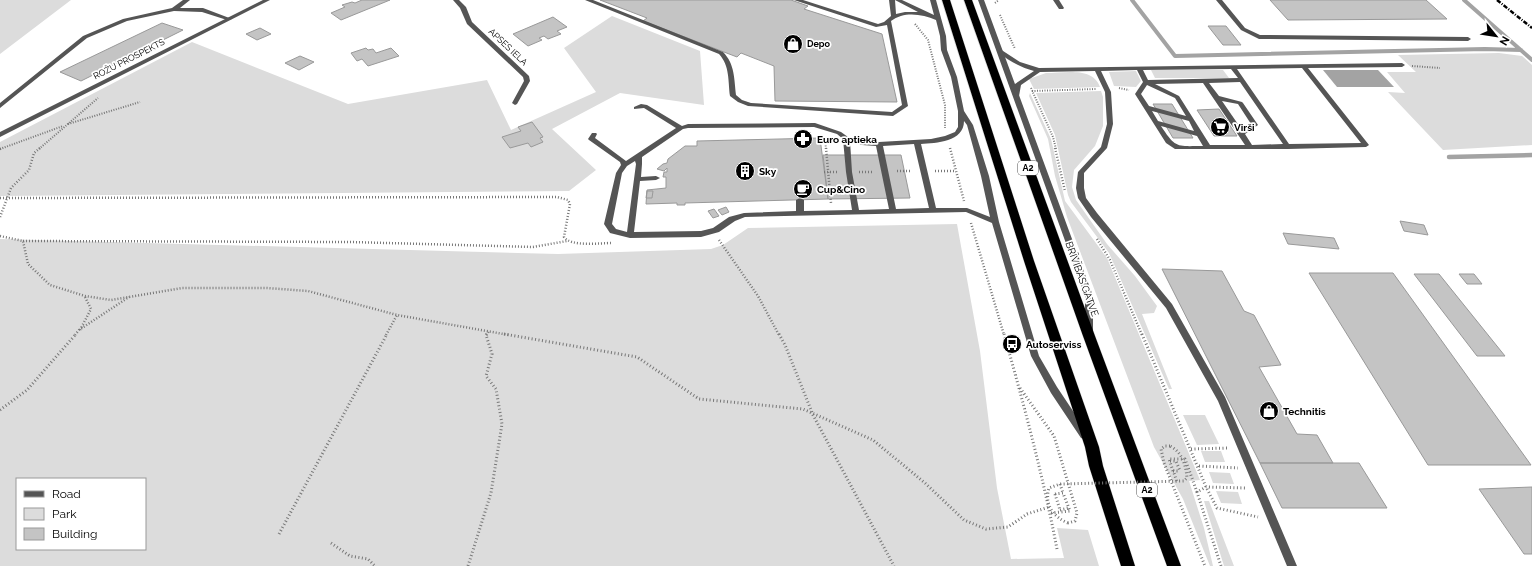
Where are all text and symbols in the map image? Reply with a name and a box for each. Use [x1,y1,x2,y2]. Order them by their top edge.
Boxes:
north arrow [1476,16,1516,56]
street label: APSES IELA [487,27,529,67]
shop icon: Depo [782,33,804,55]
text: N [1496,34,1512,48]
street label: ROŽU PROSPEKTS [91,36,167,81]
place label: Depo [807,39,831,49]
supermarket icon: Virši [1209,116,1231,138]
place label: Virši [1234,122,1255,133]
pharmacy icon: Euro aptieka [792,128,814,150]
place label: Euro aptieka [817,134,877,145]
building icon: Sky [734,160,756,182]
road number: A2 [1018,161,1038,175]
place label: Sky [759,166,777,177]
cafe icon: Cup&Cino [792,178,814,200]
place label: Cup&Cino [817,184,865,195]
street label: BRĪVĪBAS GATVE [1063,240,1101,318]
bus stop icon: Autoserviss [1001,333,1023,355]
place label: Autoserviss [1026,339,1081,350]
shop icon: Technitis [1258,400,1280,422]
place label: Technitis [1283,406,1326,417]
legend [16,478,146,550]
road number: A2 [1137,483,1157,497]
text: Road [52,487,81,501]
text: Park [52,507,77,521]
text: Building [52,527,98,541]

